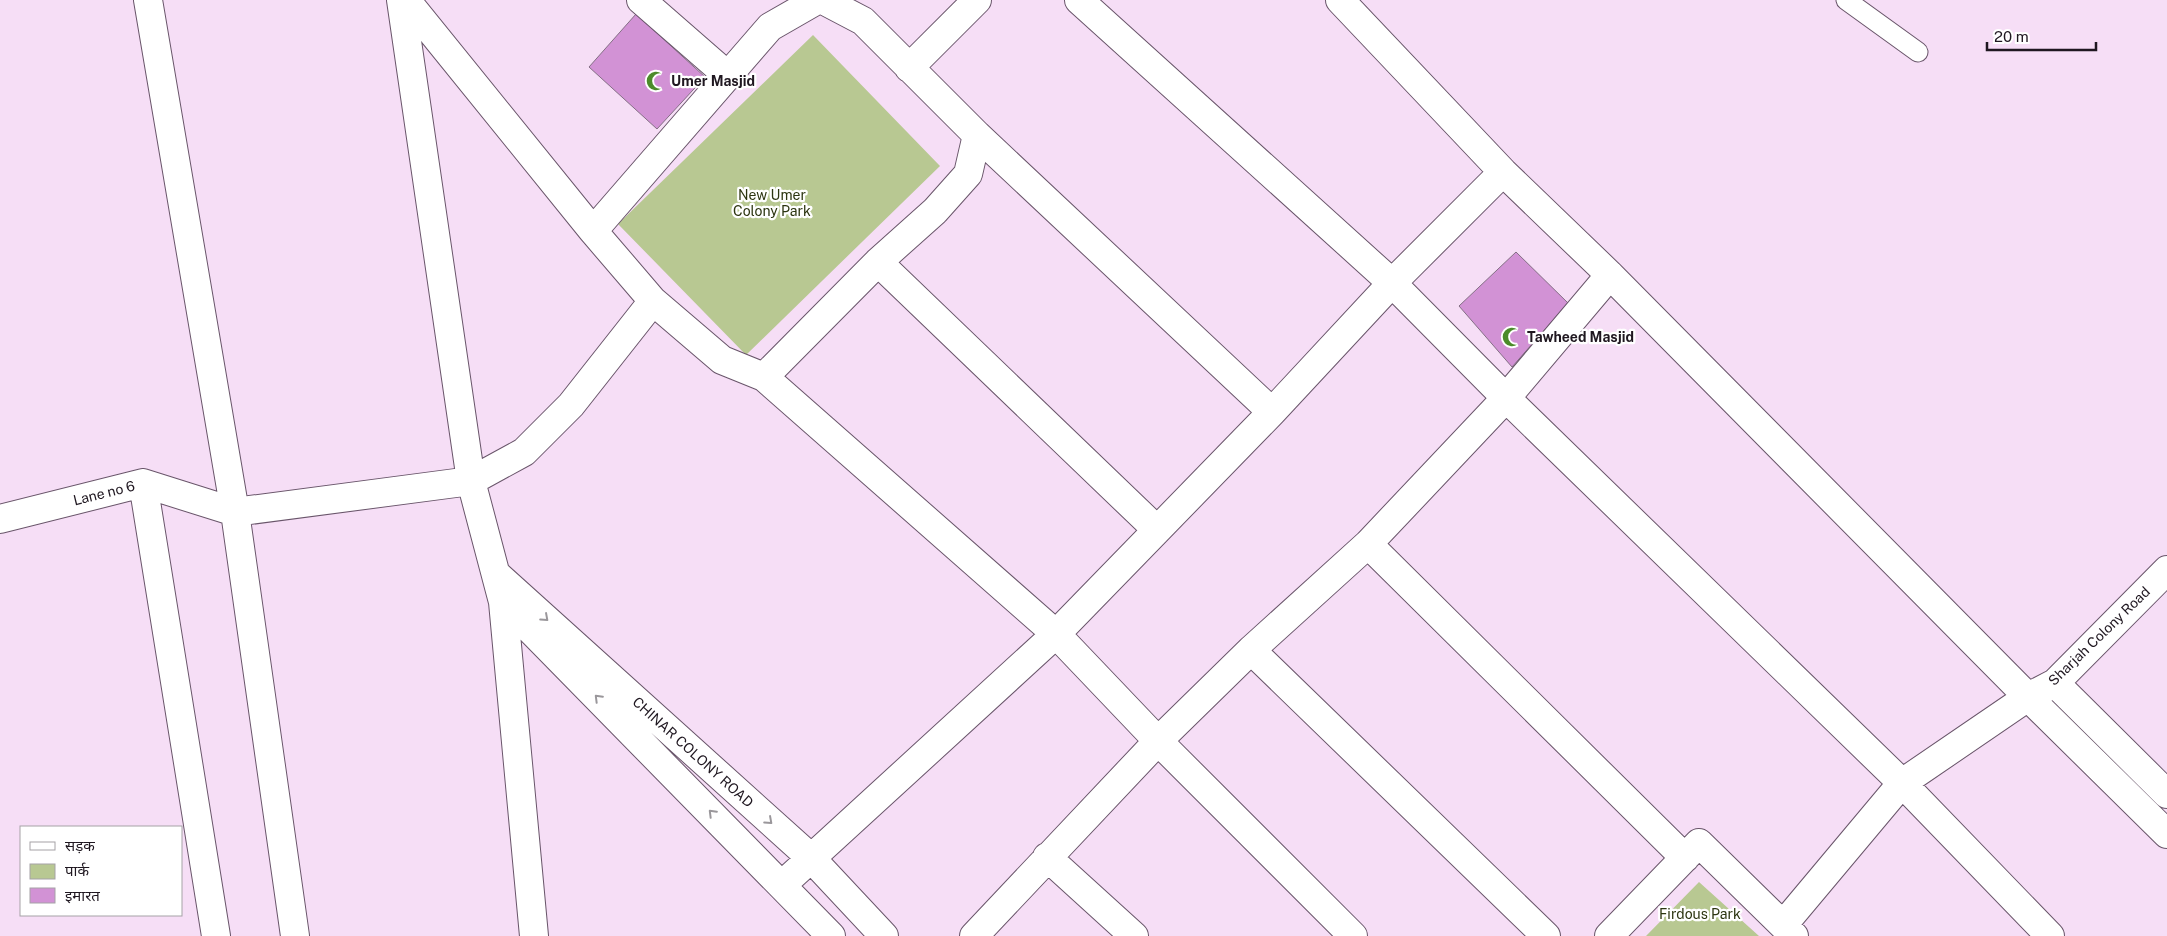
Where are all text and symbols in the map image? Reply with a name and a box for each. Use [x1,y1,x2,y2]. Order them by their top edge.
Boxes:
scale bar [1987,20,2096,52]
text: 20 m [1994,28,2029,45]
mosque icon: Umer Masjid [645,70,667,92]
place label: Umer Masjid [671,73,755,89]
park label: New Umer Colony Park [733,187,811,219]
mosque icon: Tawheed Masjid [1501,326,1523,348]
place label: Tawheed Masjid [1527,329,1634,345]
street label: Lane no 6 [72,478,137,508]
street label: Sharjah Colony Road [2045,583,2153,689]
one-way arrow [539,612,548,621]
one-way arrow [595,694,604,703]
street label: CHINAR COLONY ROAD [629,694,757,810]
one-way arrow [709,810,718,819]
one-way arrow [764,815,773,824]
legend [20,826,182,916]
text: सड़क [65,837,95,854]
text: पार्क [65,862,89,879]
text: इमारत [65,887,100,904]
park label: Firdous Park [1659,906,1741,922]

